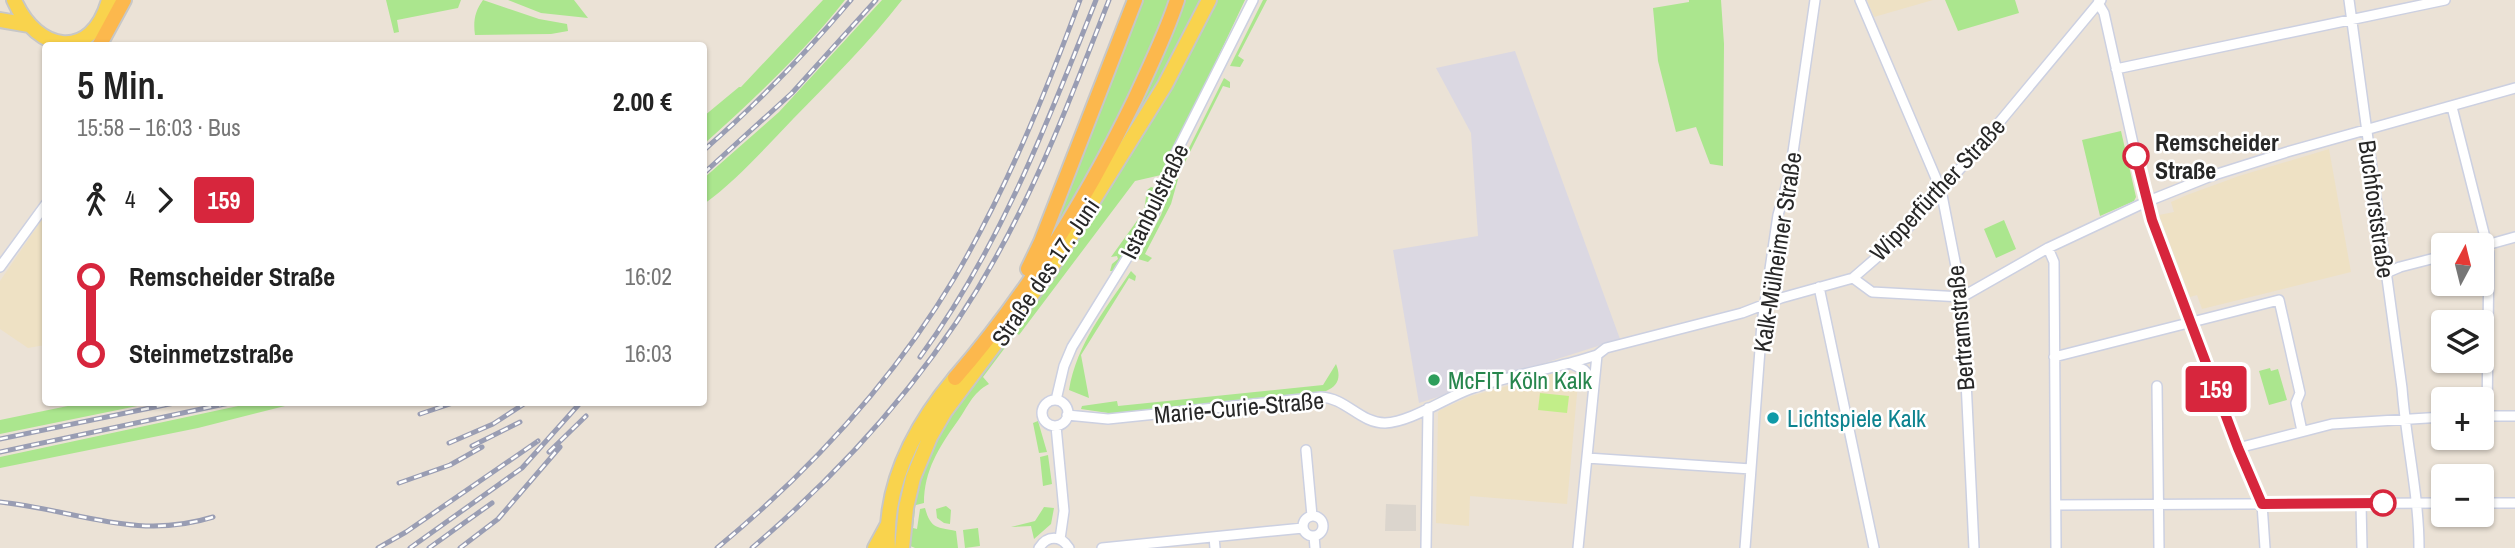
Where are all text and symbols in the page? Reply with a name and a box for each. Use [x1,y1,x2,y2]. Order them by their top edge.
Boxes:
text: 5 Min. [77,60,165,111]
text: 2.00 € [613,84,672,119]
street label: Wipperfürther Straße [1862,110,2012,268]
text: 15:58 – 16:03 · Bus [77,112,241,143]
place label: Remscheider Straße [2155,126,2279,186]
street label: Istanbulstraße [1112,138,1196,264]
street label: Buchforststraße [2351,138,2403,280]
marker: Remscheider Straße [2123,143,2149,169]
street label: Kalk-Mülheimer Straße [1745,150,1809,354]
icon: walk [77,181,115,219]
icon: forward [146,181,184,219]
text: 4 [125,184,136,215]
text: 159 [208,184,240,216]
street label: Straße des 17. Juni [984,192,1106,352]
north arrow [2431,233,2494,296]
map controls [2431,233,2494,527]
text: Remscheider Straße [129,259,335,294]
text: 16:02 [625,261,672,292]
street label: Bertramstraße [1939,264,1981,392]
button: layers [2431,310,2494,373]
text: Steinmetzstraße [129,336,294,371]
text: 16:03 [625,338,672,369]
place label: McFIT Köln Kalk [1448,364,1592,396]
line badge: 159 [2176,366,2256,412]
marker: McFIT Köln Kalk [1426,372,1442,388]
text: 159 [2200,373,2232,405]
street label: Marie-Curie-Straße [1153,384,1325,430]
button: + [2431,387,2494,450]
place label: Lichtspiele Kalk [1787,402,1926,434]
marker: Lichtspiele Kalk [1765,410,1781,426]
button: − [2431,464,2494,527]
unlabelled marker [2370,490,2396,516]

